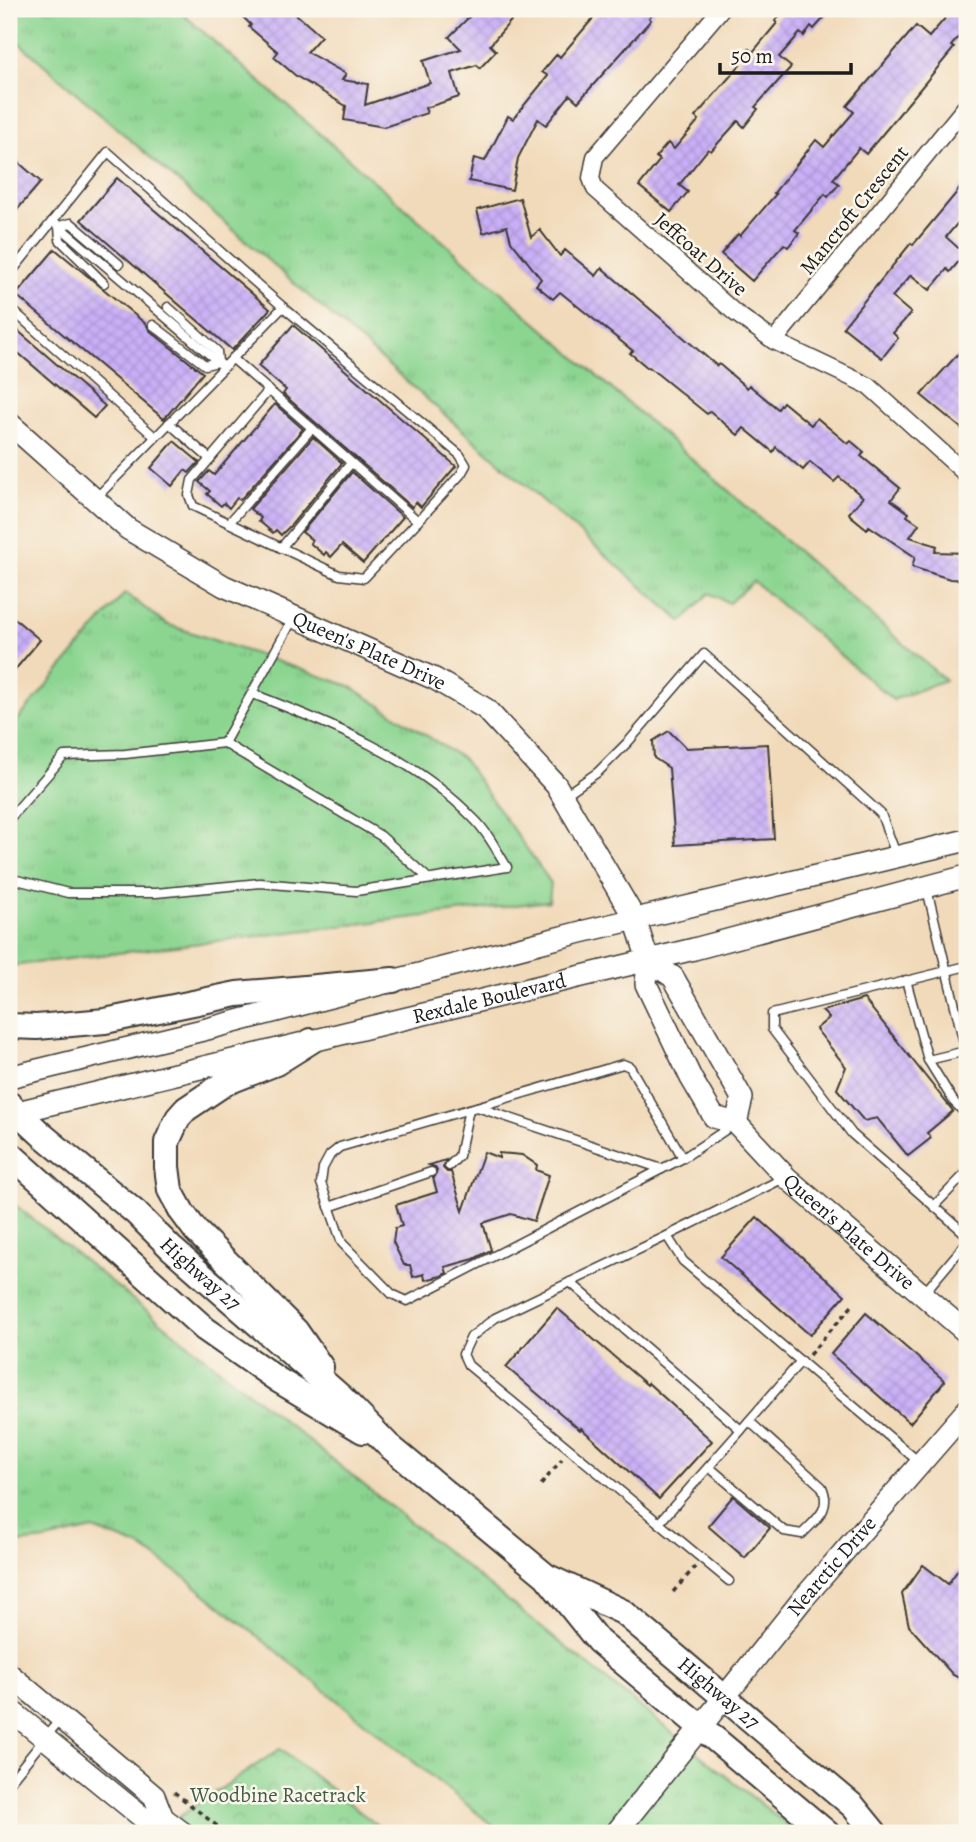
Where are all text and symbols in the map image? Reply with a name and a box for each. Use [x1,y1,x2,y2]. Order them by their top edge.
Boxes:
scale bar [720,32,852,76]
text: 50 m [731,42,773,70]
street label: Mancroft Crescent [793,139,915,280]
street label: Jeffcoat Drive [648,206,754,302]
street label: Queen's Plate Drive [288,604,452,697]
street label: Rexdale Boulevard [410,966,570,1030]
street label: Queen's Plate Drive [777,1167,921,1296]
street label: Highway 27 [154,1231,247,1317]
street label: Nearctic Drive [780,1510,883,1622]
street label: Highway 27 [672,1650,766,1736]
park label: Woodbine Racetrack [189,1781,367,1809]

